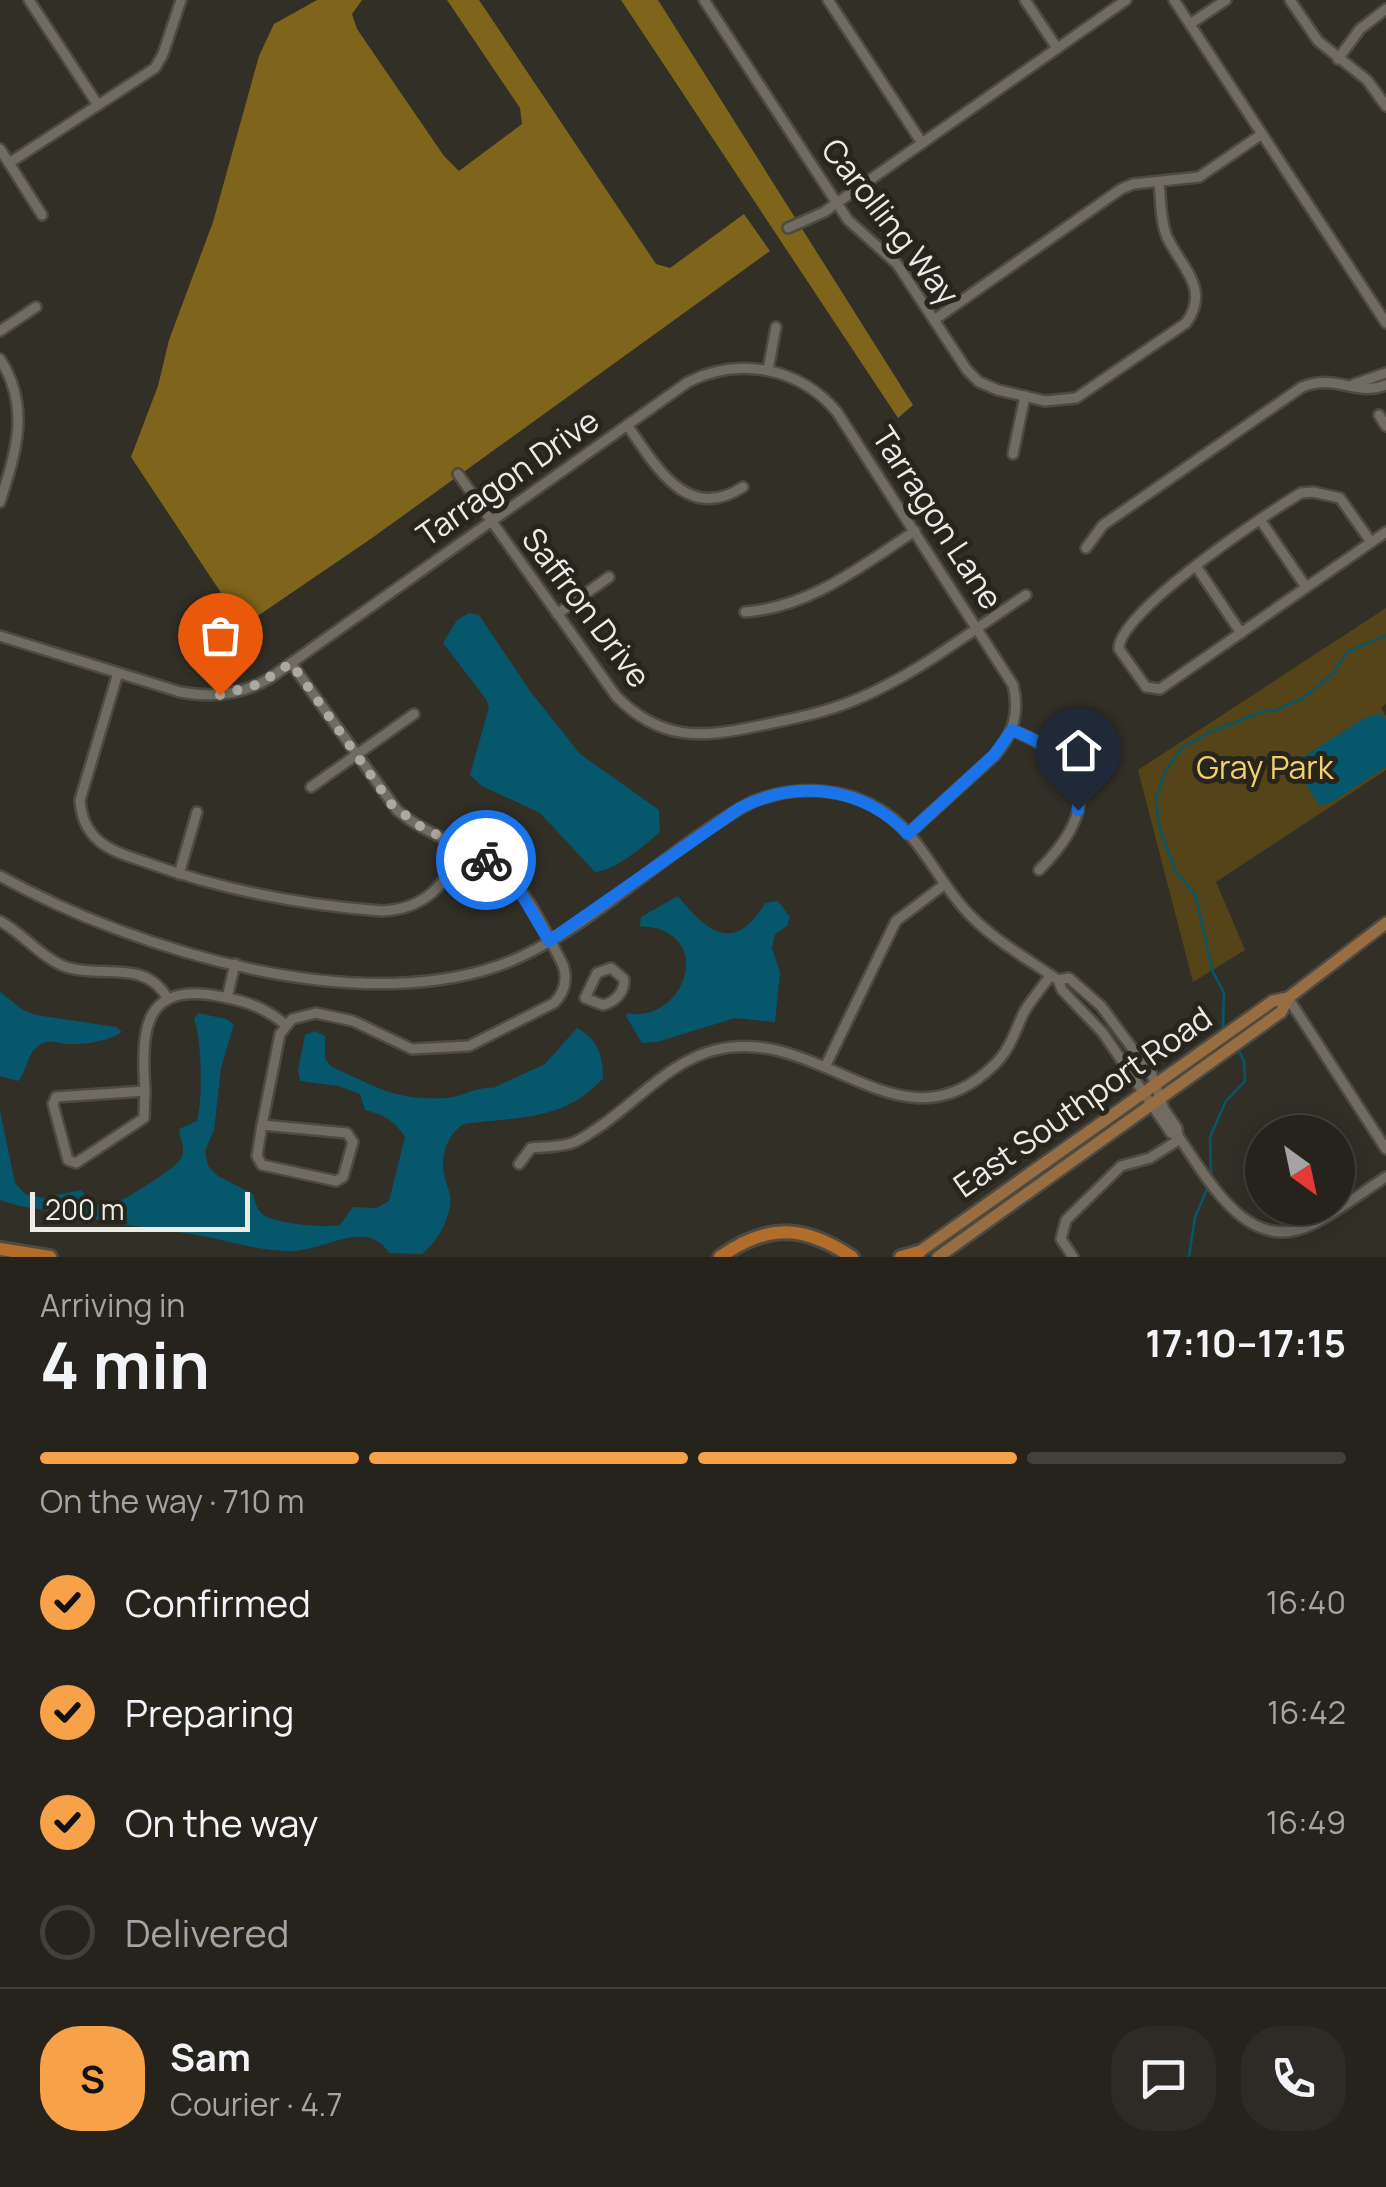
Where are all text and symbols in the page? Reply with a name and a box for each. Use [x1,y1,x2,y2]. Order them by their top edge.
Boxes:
street label: Carolling Way [812,129,970,314]
street label: Tarragon Drive [408,398,607,556]
street label: Tarragon Lane [862,417,1013,617]
street label: Saffron Drive [512,519,661,696]
pin [178,593,263,696]
icon: bag [193,608,248,663]
pin [1036,708,1121,811]
icon: home [1051,723,1106,778]
park label: Gray Park [1196,745,1335,789]
courier [436,810,536,910]
icon: bike [459,833,514,888]
street label: East Southport Road [944,995,1220,1207]
north arrow [1245,1115,1355,1225]
map controls [1245,1115,1355,1225]
scale bar [30,1187,250,1232]
text: 200 m [45,1190,124,1228]
text: Arriving in [40,1283,185,1327]
text: 17:10–17:15 [1145,1316,1346,1368]
text: 4 min [40,1320,210,1409]
text: On the way · 710 m [40,1479,304,1523]
icon: check [40,1575,95,1630]
text: Confirmed [125,1576,311,1628]
text: 16:40 [1266,1580,1346,1624]
icon: check [40,1685,95,1740]
text: Preparing [125,1686,294,1738]
text: 16:42 [1267,1690,1346,1734]
icon: check [40,1795,95,1850]
text: On the way [125,1796,318,1848]
text: 16:49 [1266,1800,1346,1844]
text: Delivered [125,1906,289,1958]
button: chat [1111,2026,1216,2131]
button: phone [1241,2026,1346,2131]
text: Sam [170,2030,251,2082]
text: S [80,2052,105,2104]
text: Courier · 4.7 [170,2082,343,2126]

